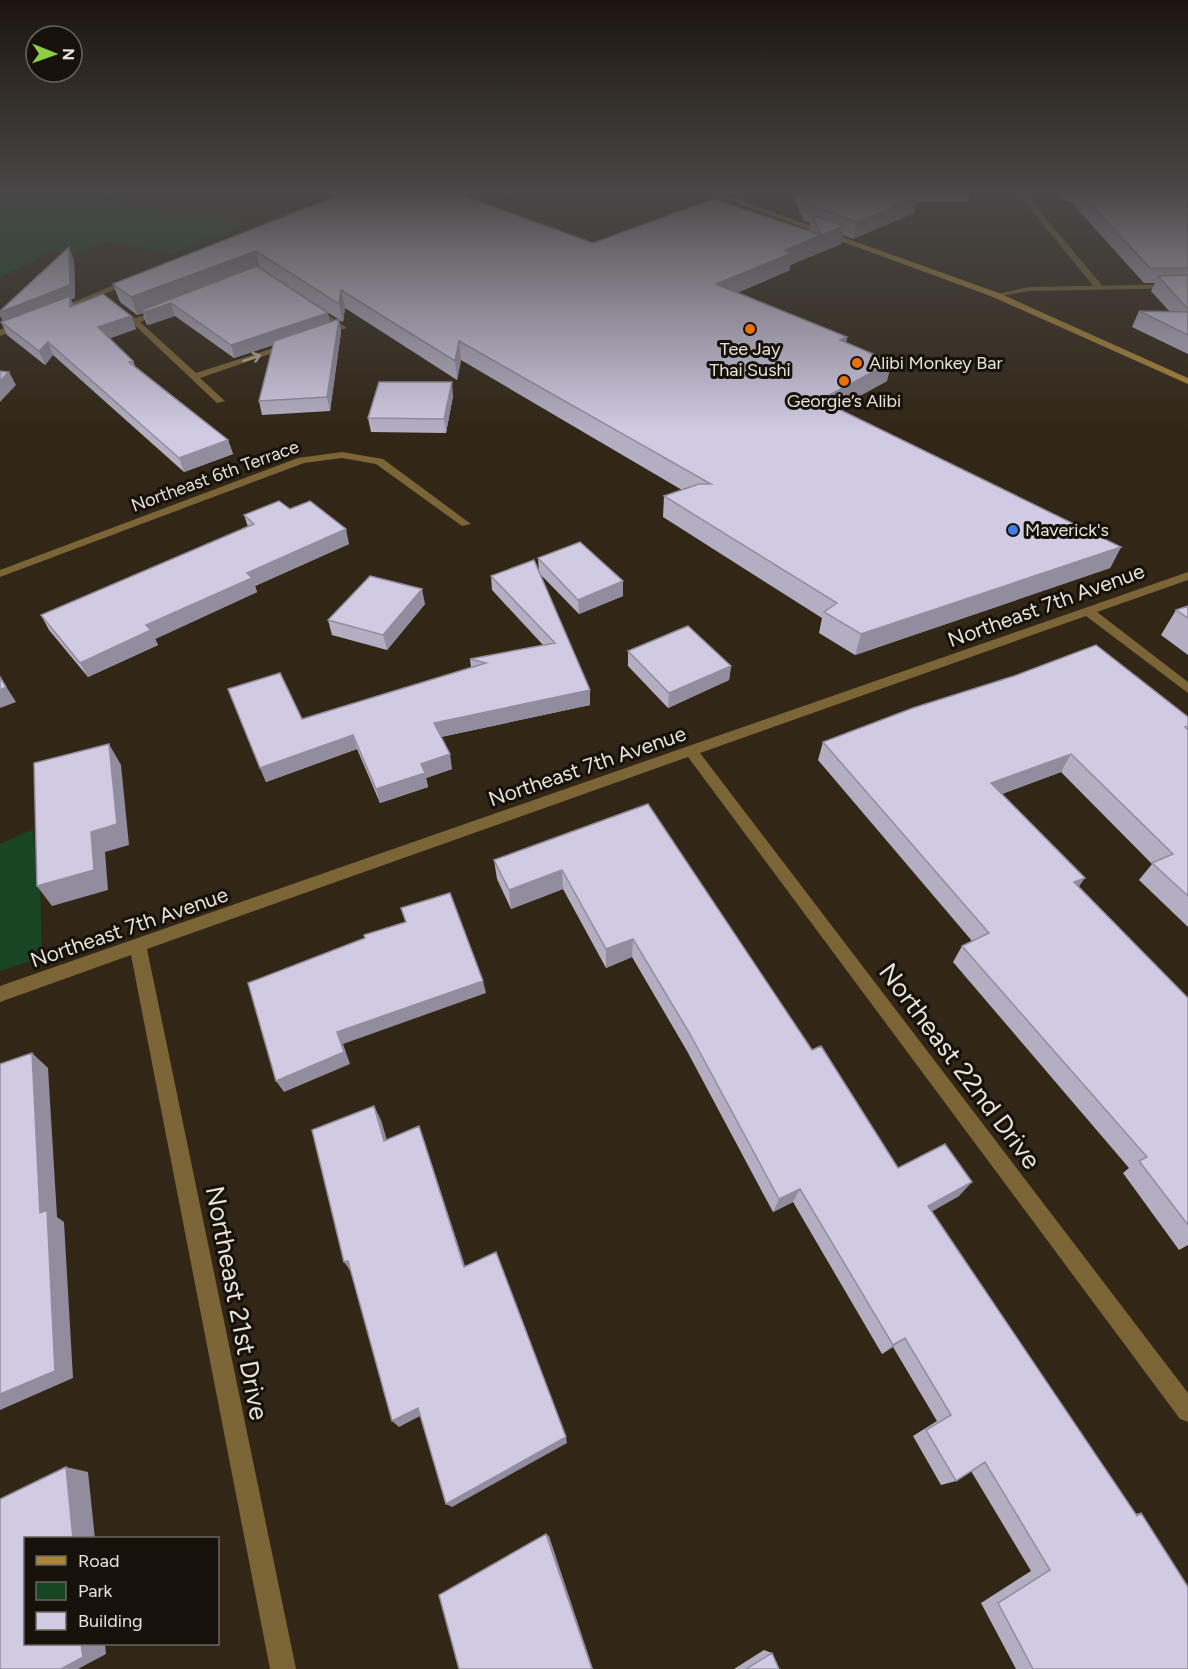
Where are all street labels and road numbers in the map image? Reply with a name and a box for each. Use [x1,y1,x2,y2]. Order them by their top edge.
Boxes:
street label: Northeast 6th Terrace [128,435,302,517]
street label: Northeast 7th Avenue [944,558,1148,652]
street label: Northeast 7th Avenue [485,720,689,812]
street label: Northeast 7th Avenue [27,881,231,973]
street label: Northeast 22nd Drive [872,957,1048,1175]
street label: Northeast 21st Drive [199,1183,275,1423]

